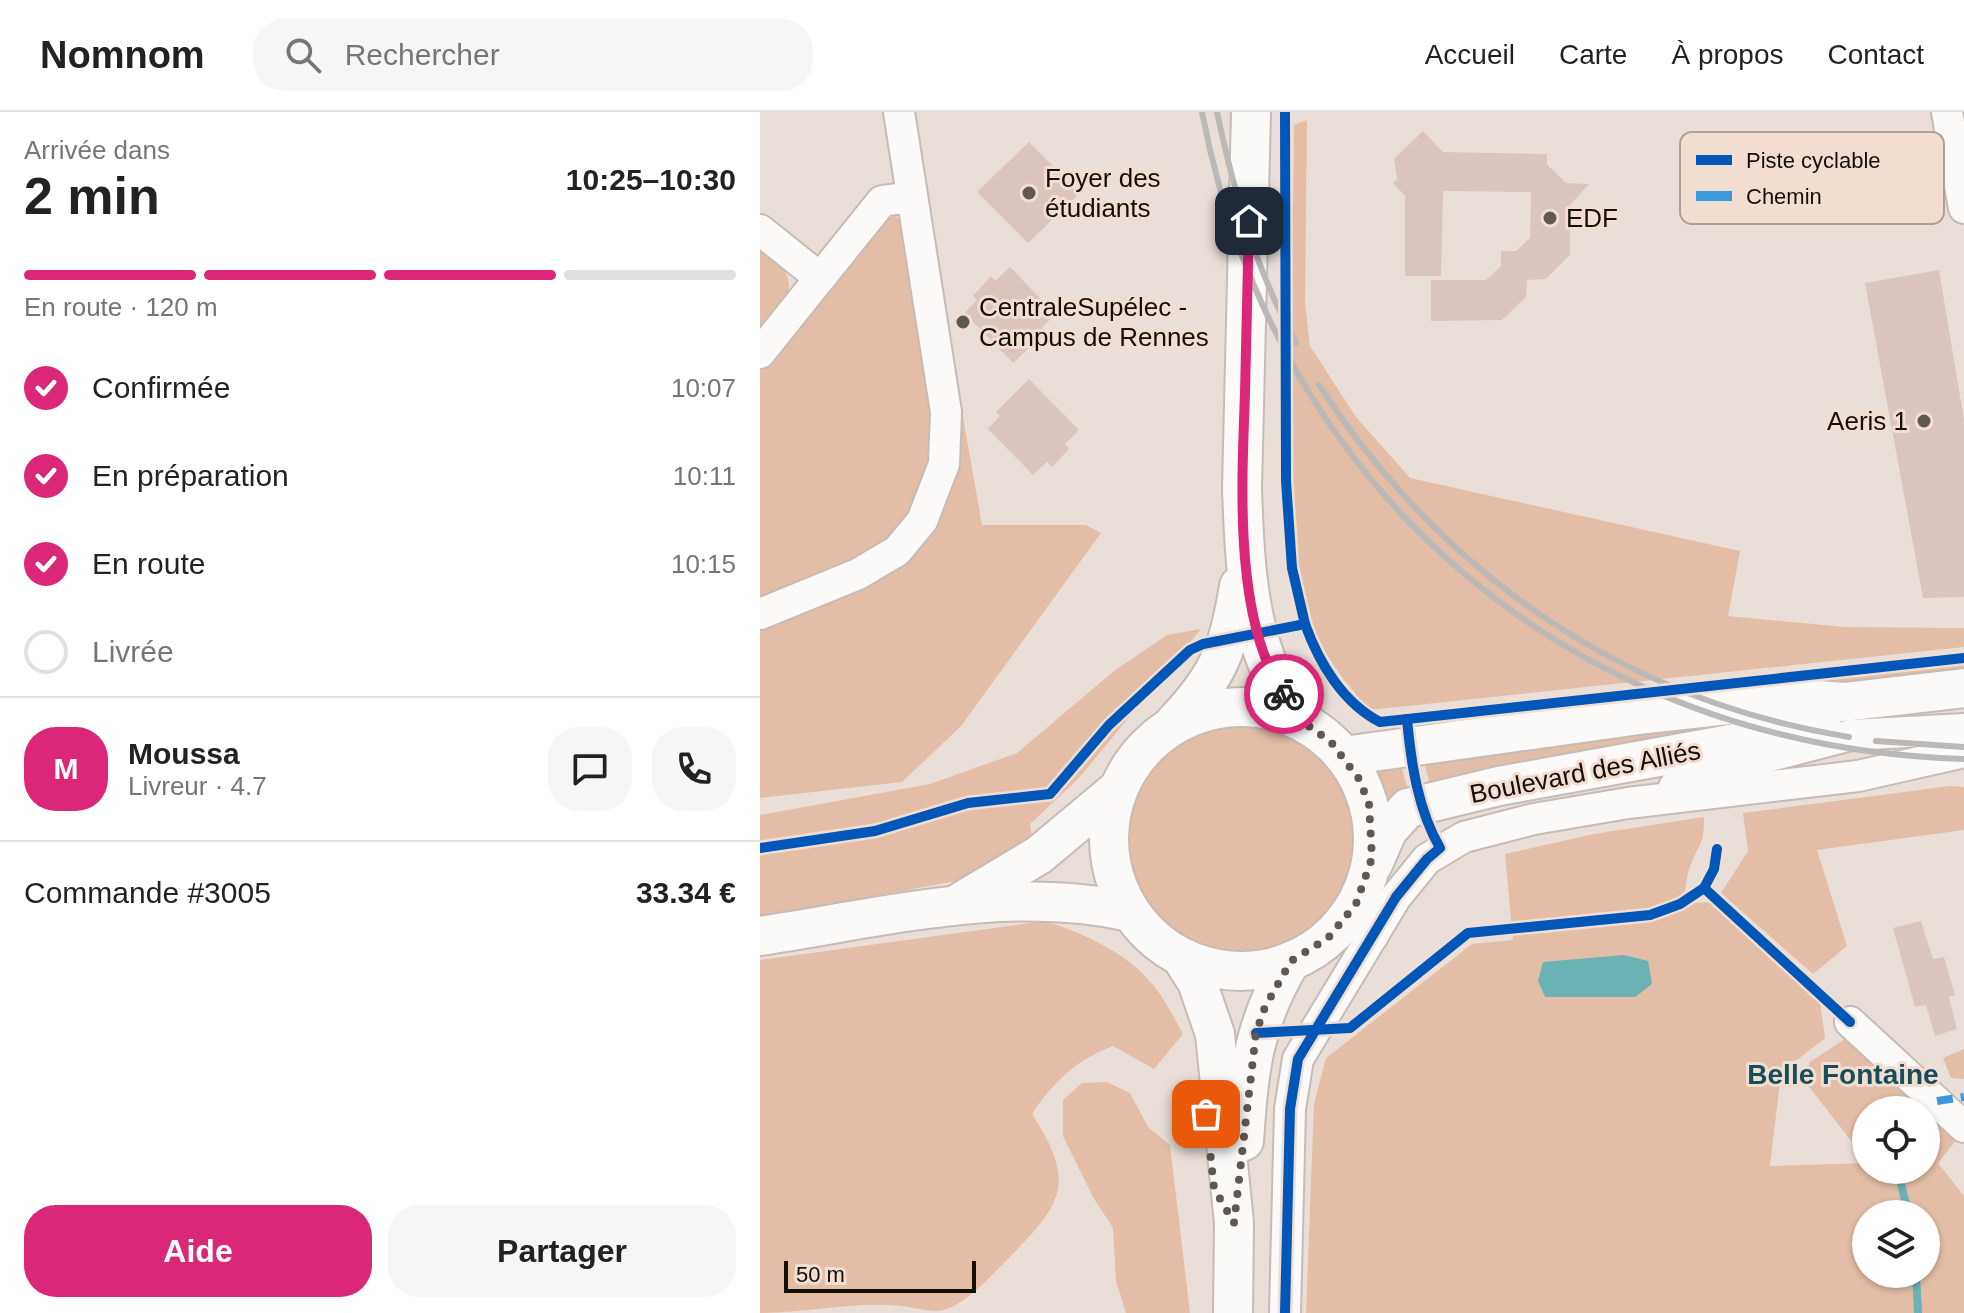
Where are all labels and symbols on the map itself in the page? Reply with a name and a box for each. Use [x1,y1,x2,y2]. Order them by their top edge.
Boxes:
legend [1680,132,1944,224]
text: Piste cyclable [1746,148,1881,173]
place label: Foyer des étudiants [1045,163,1161,223]
marker: Foyer des étudiants [1020,184,1038,202]
text: Chemin [1746,184,1822,209]
pin [1215,187,1283,255]
place label: EDF [1566,203,1618,233]
marker: EDF [1541,209,1559,227]
place label: CentraleSupélec - Campus de Rennes [979,292,1209,352]
marker: CentraleSupélec - Campus de Rennes [954,313,972,331]
place label: Aeris 1 [1827,406,1908,436]
marker: Aeris 1 [1915,412,1933,430]
courier [1244,654,1324,734]
street label: Boulevard des Alliés [1467,735,1703,809]
district label: Belle Fontaine [1747,1059,1939,1090]
pin [1172,1080,1240,1148]
scale bar [784,1257,976,1293]

